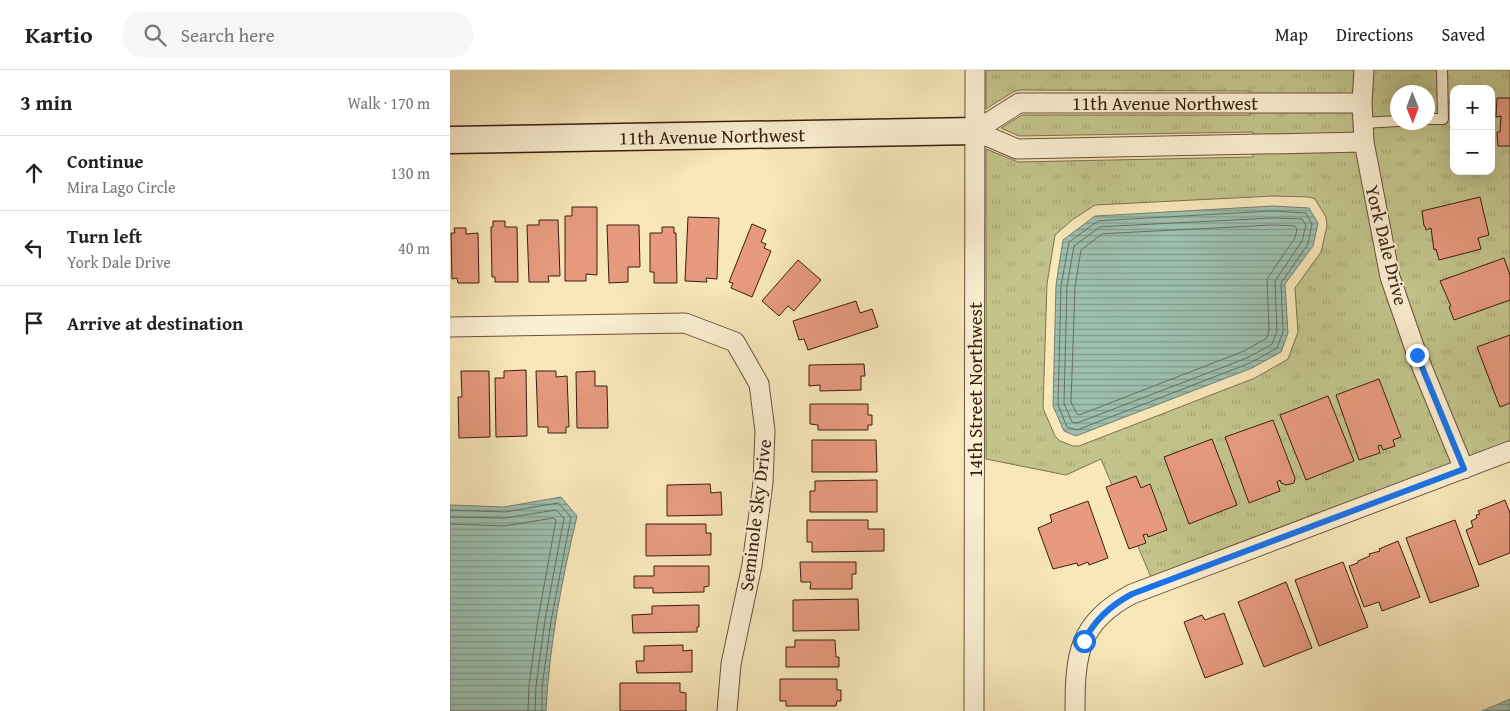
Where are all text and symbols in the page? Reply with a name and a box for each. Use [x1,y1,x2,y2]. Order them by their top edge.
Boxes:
search box [123,12,473,57]
text: Kartio [25,17,93,52]
icon: search [141,21,169,49]
text: Search here [181,21,275,49]
text: Map [1275,21,1308,48]
text: Directions [1336,21,1413,48]
text: Saved [1441,21,1485,48]
north arrow [1390,85,1435,130]
map controls [1450,85,1495,175]
button: + [1450,85,1495,130]
text: 3 min [20,87,72,118]
street label: 11th Avenue Northwest [1072,89,1258,117]
text: Walk · 170 m [347,91,430,115]
street label: 11th Avenue Northwest [619,120,806,152]
button: − [1450,130,1495,175]
text: Continue [67,147,144,175]
icon: ahead [20,159,48,187]
text: 130 m [390,161,430,185]
text: Mira Lago Circle [67,175,176,199]
street label: York Dale Drive [1359,182,1416,308]
text: Turn left [67,222,142,250]
icon: left [20,234,48,262]
text: 40 m [398,236,430,260]
text: York Dale Drive [67,250,171,274]
street label: 14th Street Northwest [961,302,989,478]
icon: arrive [20,309,48,337]
text: Arrive at destination [67,309,243,337]
route end [1406,344,1429,367]
street label: Seminole Sky Drive [732,437,778,593]
route start [1073,630,1096,653]

